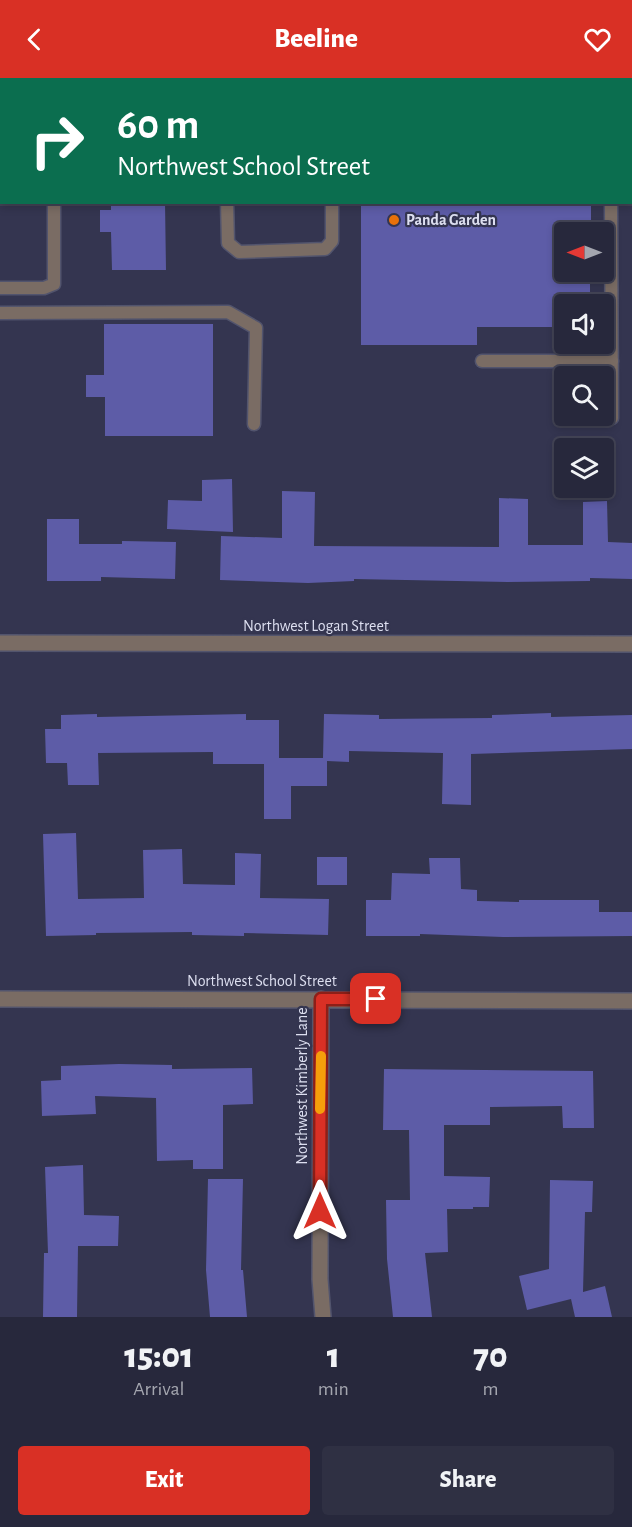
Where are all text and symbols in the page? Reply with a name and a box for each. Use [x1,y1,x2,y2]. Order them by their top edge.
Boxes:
icon: back [18,23,51,56]
icon: heart [581,23,614,56]
text: Beeline [274,25,358,52]
icon: right [18,102,96,180]
text: 60 m [117,104,199,146]
text: Northwest School Street [117,153,370,180]
place label: Panda Garden [406,212,496,228]
marker: Panda Garden [387,213,401,227]
north arrow [554,222,614,282]
map controls [554,222,614,498]
button: sound [554,294,614,354]
button: search [554,366,614,426]
button: layers [554,438,614,498]
street label: Northwest Logan Street [243,618,389,634]
street label: Northwest School Street [187,973,337,989]
pin [350,973,401,1024]
icon: arrive [359,982,392,1015]
street label: Northwest Kimberly Lane [294,1007,311,1165]
position arrow [288,1179,352,1243]
text: 15:01 [124,1338,193,1374]
text: 1 [327,1338,340,1374]
text: 70 [473,1338,508,1374]
text: Arrival [133,1379,185,1399]
text: min [318,1379,349,1399]
text: m [482,1379,498,1399]
button: Exit [18,1446,310,1515]
button: Share [322,1446,614,1515]

